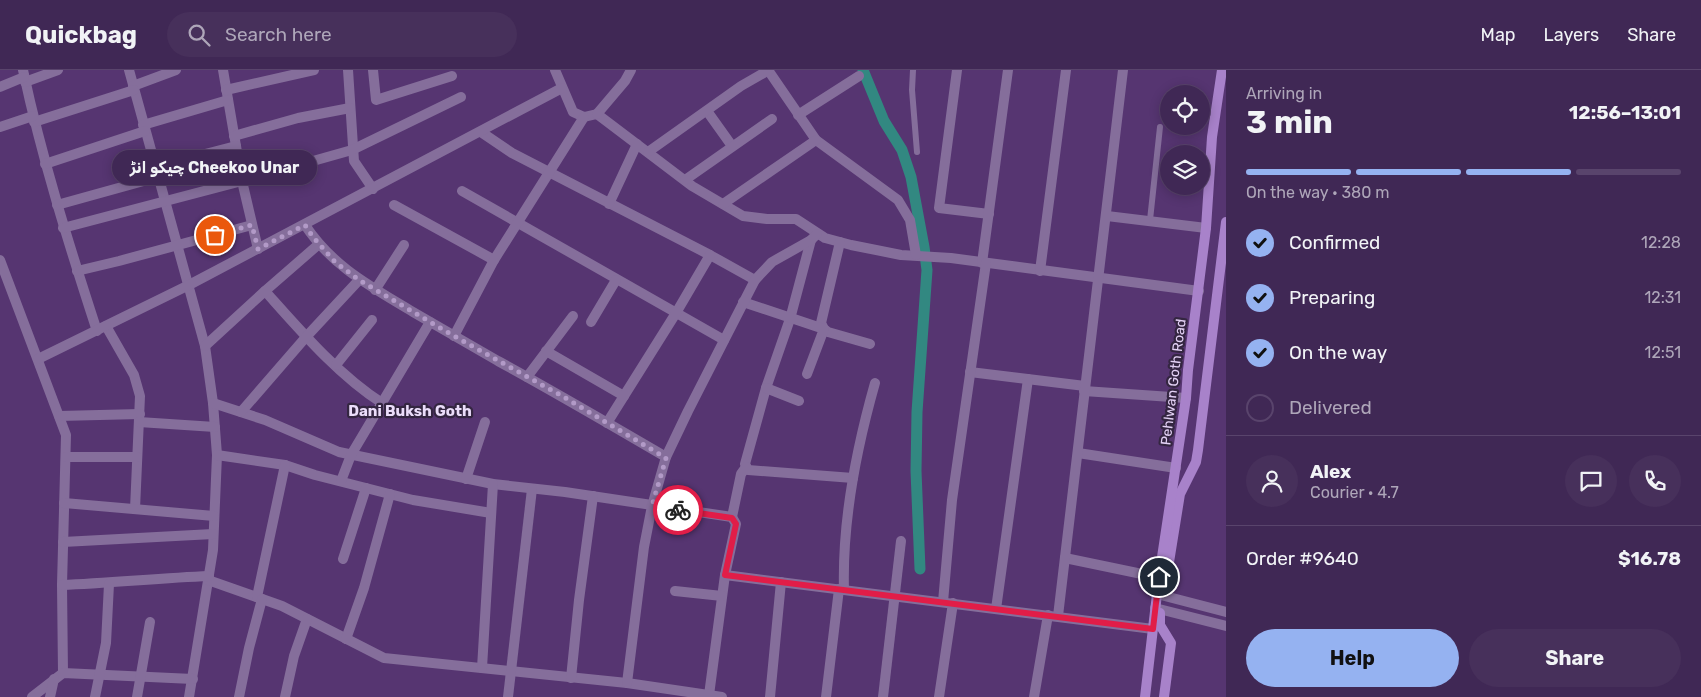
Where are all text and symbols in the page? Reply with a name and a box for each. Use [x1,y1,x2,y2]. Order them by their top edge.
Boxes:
search box [167,12,517,57]
text: Quickbag [25,21,137,49]
icon: search [185,21,213,49]
text: Search here [225,23,332,46]
text: Map [1481,24,1516,46]
text: Layers [1544,24,1599,46]
text: Share [1627,24,1676,46]
text: Arriving in [1246,84,1322,103]
map controls [1160,85,1210,195]
button: locate [1160,85,1210,135]
text: 12:56–13:01 [1569,101,1681,124]
text: 3 min [1246,103,1333,141]
button: layers [1160,145,1210,195]
callout: چیکو انڑ Cheekoo Unar [112,150,318,185]
text: چیکو انڑ Cheekoo Unar [130,158,299,177]
text: On the way · 380 m [1246,183,1390,202]
pin [194,214,236,256]
icon: bag [201,221,229,249]
icon: check [1246,229,1274,257]
text: Confirmed [1289,231,1380,254]
text: 12:28 [1641,233,1681,252]
icon: check [1246,284,1274,312]
text: Preparing [1289,286,1375,309]
text: 12:31 [1644,288,1681,307]
street label: Pehlwan Goth Road [1157,318,1190,446]
icon: check [1246,339,1274,367]
text: On the way [1289,341,1387,364]
text: 12:51 [1645,343,1681,362]
text: Delivered [1289,396,1372,419]
district label: Dani Buksh Goth [348,402,472,420]
button: person [1246,455,1298,507]
button: chat [1565,455,1617,507]
button: phone [1629,455,1681,507]
text: Alex [1310,460,1351,483]
text: Courier · 4.7 [1310,483,1399,502]
courier [653,485,703,535]
icon: bike [664,496,692,524]
text: Order #9640 [1246,547,1359,570]
text: $16.78 [1618,547,1681,570]
pin [1138,556,1180,598]
icon: home [1145,563,1173,591]
button: Help [1246,629,1459,687]
button: Share [1469,629,1681,687]

